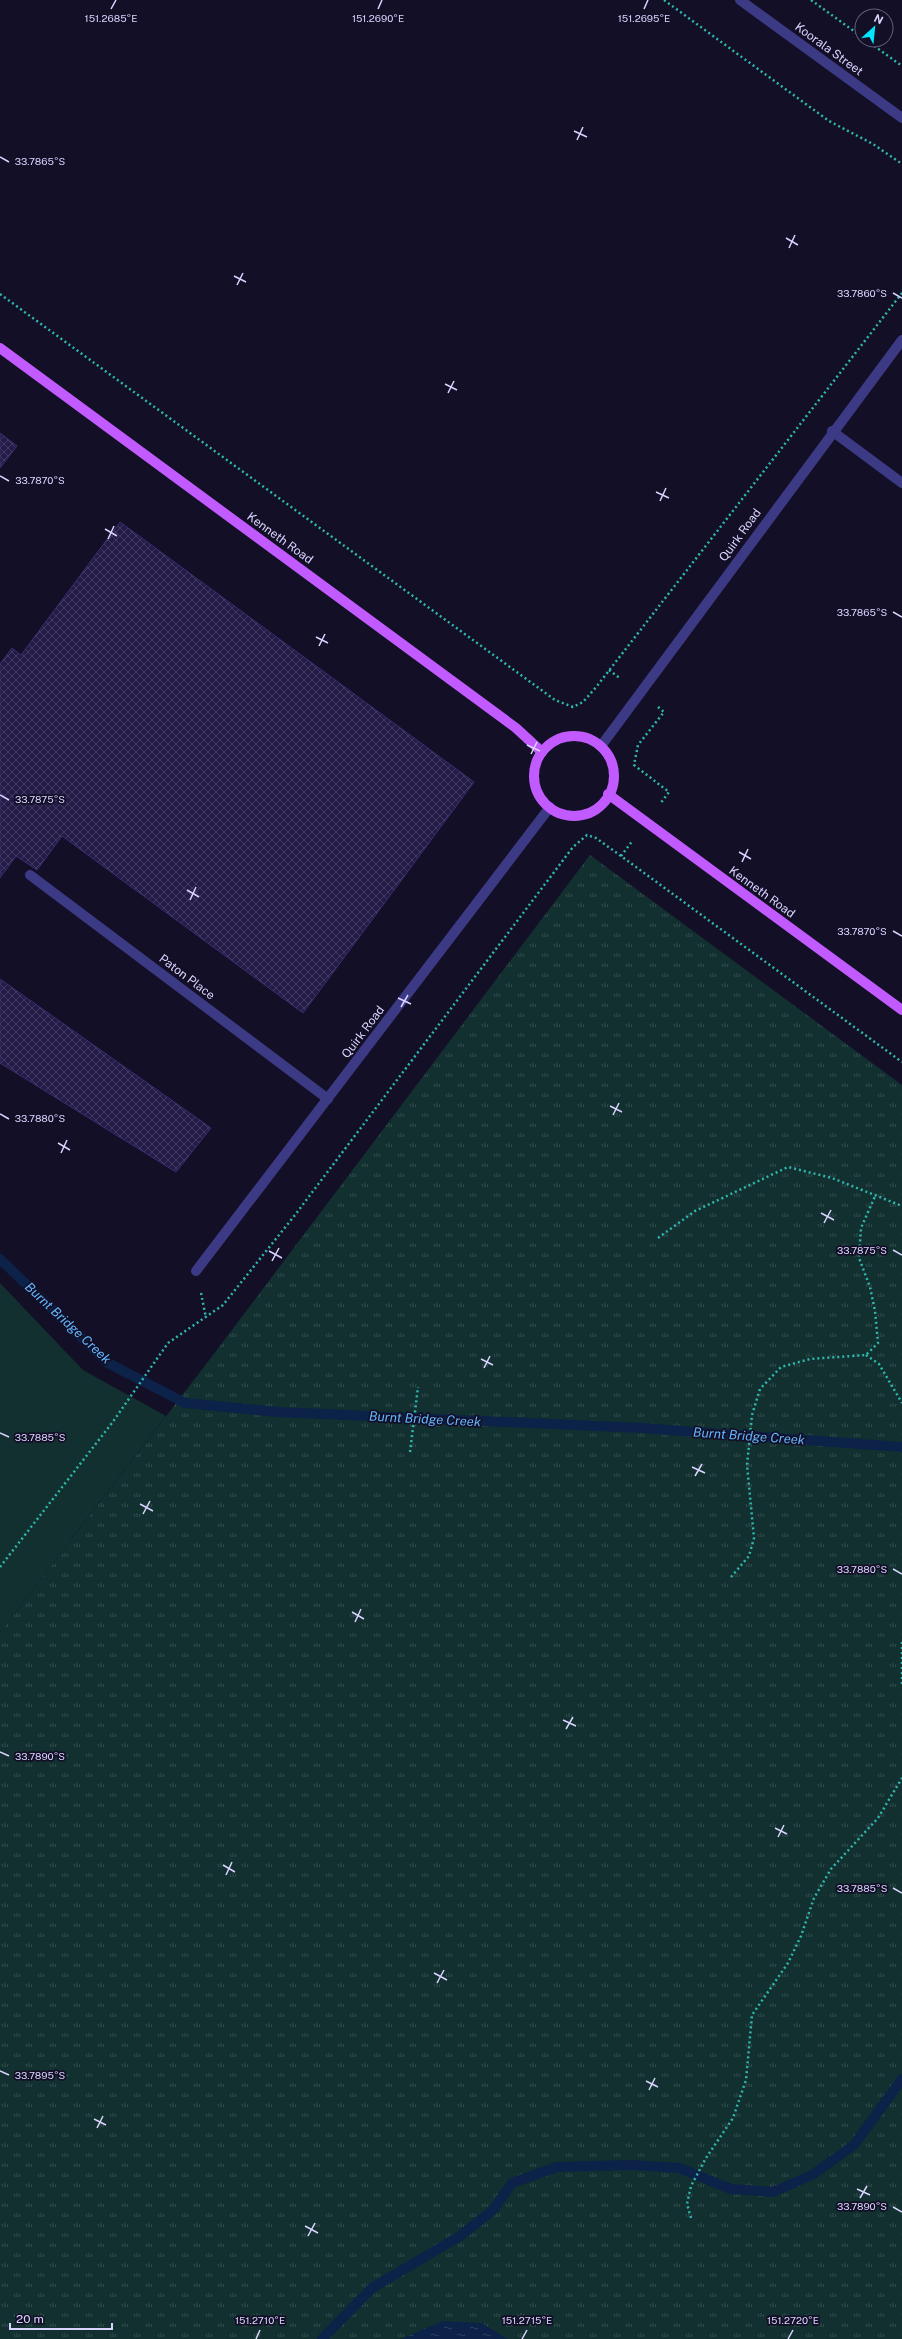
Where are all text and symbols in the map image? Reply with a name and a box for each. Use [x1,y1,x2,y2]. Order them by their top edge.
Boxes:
north arrow [854,8,894,48]
text: 151.2685°E [85,12,137,24]
text: 151.2690°E [352,12,404,24]
text: 151.2695°E [618,12,670,24]
text: N [872,12,885,26]
street label: Koorala Street [792,20,866,79]
text: 33.7865°S [15,155,66,167]
text: 33.7860°S [837,287,887,299]
text: 33.7870°S [15,474,65,486]
street label: Quirk Road [716,506,764,564]
street label: Kenneth Road [244,509,316,567]
text: 33.7865°S [837,606,888,618]
text: 33.7875°S [15,793,65,805]
street label: Kenneth Road [726,863,798,921]
text: 33.7870°S [837,925,887,937]
street label: Paton Place [156,951,218,1003]
street label: Quirk Road [339,1003,387,1061]
text: 33.7880°S [15,1112,65,1124]
text: 33.7875°S [837,1244,887,1256]
water label: Burnt Bridge Creek [22,1279,114,1367]
water label: Burnt Bridge Creek [369,1409,481,1429]
water label: Burnt Bridge Creek [693,1425,805,1447]
text: 33.7885°S [15,1431,66,1443]
text: 33.7880°S [837,1563,887,1575]
text: 33.7890°S [15,1750,65,1762]
text: 33.7885°S [837,1882,888,1894]
text: 33.7895°S [15,2069,66,2081]
text: 33.7890°S [837,2200,887,2212]
scale bar [10,2305,112,2331]
text: 20 m [16,2312,44,2326]
text: 151.2710°E [235,2314,285,2326]
text: 151.2715°E [502,2314,552,2326]
text: 151.2720°E [767,2314,819,2326]

